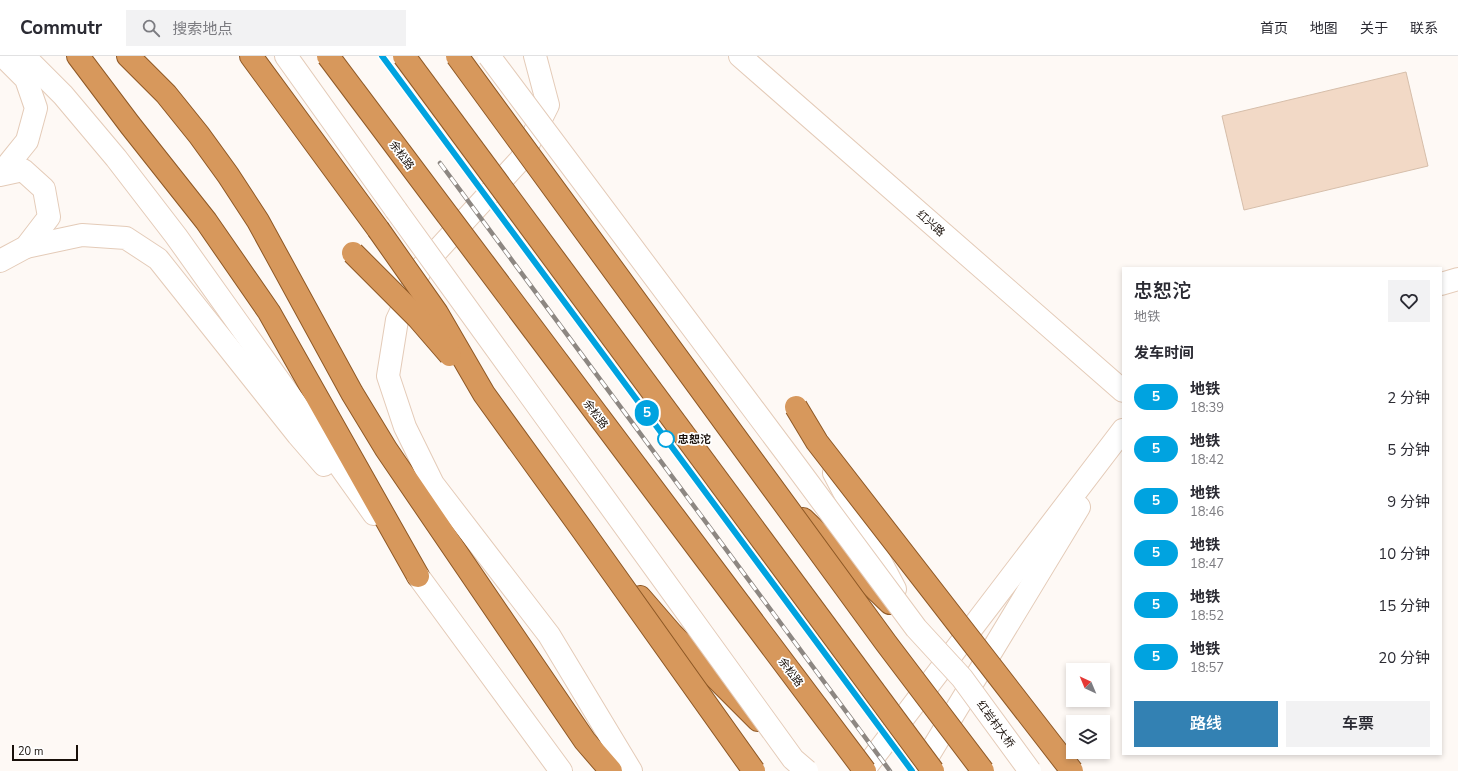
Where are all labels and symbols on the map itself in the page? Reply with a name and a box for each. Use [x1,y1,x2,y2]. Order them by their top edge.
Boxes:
street label: 余松路 [386,138,418,173]
street label: 红兴路 [913,207,948,240]
street label: 余松路 [580,397,612,432]
line badge: 5 [634,400,660,426]
marker: 忠恕沱 [657,430,675,448]
place label: 忠恕沱 [678,432,711,447]
street label: 余松路 [775,655,807,690]
north arrow [1066,663,1110,707]
street label: 红岩村大桥 [973,698,1018,751]
scale bar [12,743,78,762]

